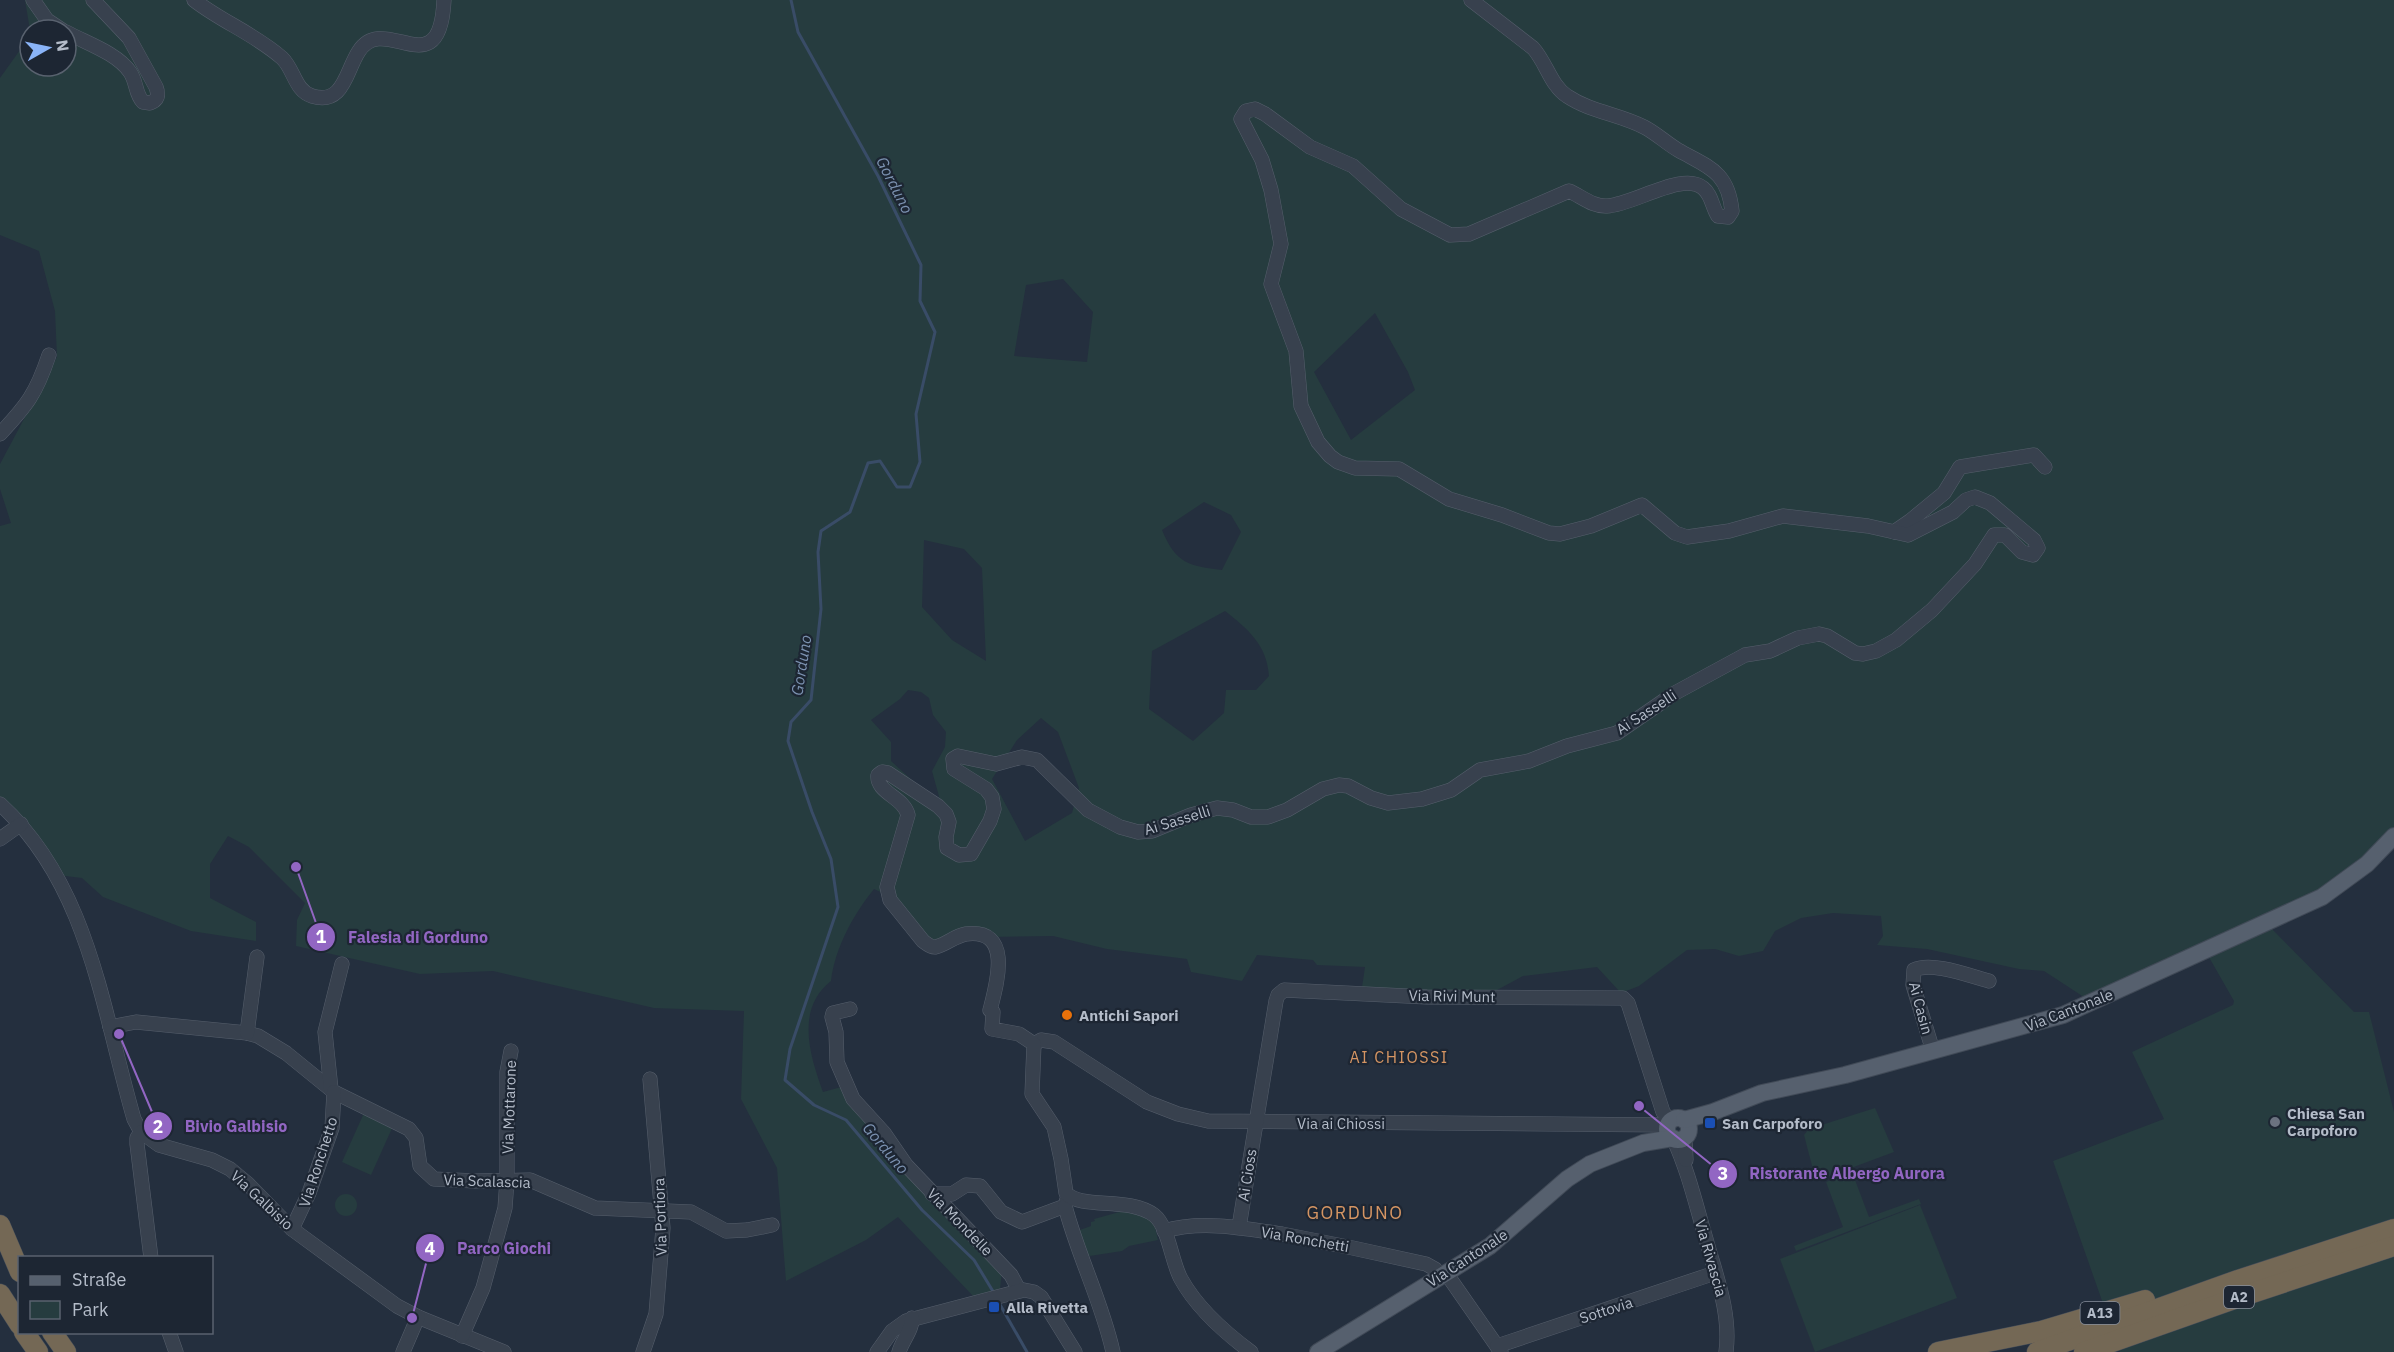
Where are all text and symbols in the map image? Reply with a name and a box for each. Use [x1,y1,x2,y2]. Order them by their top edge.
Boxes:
north arrow [18,18,78,78]
text: N [52,38,74,53]
water label: Gorduno [872,153,918,217]
water label: Gorduno [786,633,816,697]
street label: Ai Sasselli [1612,685,1680,739]
street label: Ai Sasselli [1142,801,1212,839]
callout: Falesia di Gorduno [306,920,500,954]
text: 1 [316,925,327,948]
text: Falesia di Gorduno [348,927,488,947]
street label: Ai Casin [1905,980,1937,1036]
street label: Via Cantonale [2022,985,2116,1035]
street label: Via Rivi Munt [1408,986,1496,1006]
place label: Antichi Sapori [1079,1006,1179,1025]
marker: Antichi Sapori [1060,1008,1074,1022]
district label: AI CHIOSSI [1349,1047,1449,1067]
street label: Via Mottarone [498,1060,520,1154]
place label: Chiesa San Carpoforo [2287,1104,2365,1140]
callout: Bivio Galbisio [143,1109,299,1143]
street label: Via Ronchetto [294,1114,342,1210]
street label: Via ai Chiossi [1297,1114,1385,1133]
place label: San Carpoforo [1722,1114,1823,1133]
text: 2 [153,1115,163,1138]
marker: Chiesa San Carpoforo [2268,1115,2282,1129]
text: Bivio Galbisio [185,1116,287,1136]
marker: San Carpoforo [1703,1116,1717,1130]
water label: Gorduno [859,1118,913,1178]
street label: Ai Cioss [1233,1147,1261,1203]
callout: Ristorante Albergo Aurora [1708,1157,1957,1191]
text: 3 [1718,1162,1728,1185]
text: Ristorante Albergo Aurora [1749,1163,1945,1183]
street label: Via Galbisio [227,1166,297,1234]
street label: Via Scalascia [443,1170,531,1192]
street label: Via Portiora [649,1178,671,1256]
street label: Via Mondelle [923,1184,997,1260]
district label: GORDUNO [1306,1201,1404,1224]
street label: Via Rivascia [1691,1217,1731,1299]
street label: Via Ronchetti [1259,1222,1351,1256]
street label: Via Cantonale [1423,1225,1511,1291]
callout: Parco Giochi [415,1231,563,1265]
text: 4 [425,1237,436,1260]
text: Parco Giochi [457,1238,551,1258]
legend [18,1256,213,1334]
text: Straße [72,1268,126,1291]
road number: A2 [2224,1286,2254,1308]
street label: Sottovia [1577,1292,1635,1328]
text: Park [72,1298,109,1321]
place label: Alla Rivetta [1006,1298,1089,1317]
marker: Alla Rivetta [987,1300,1001,1314]
road number: A13 [2080,1302,2120,1324]

